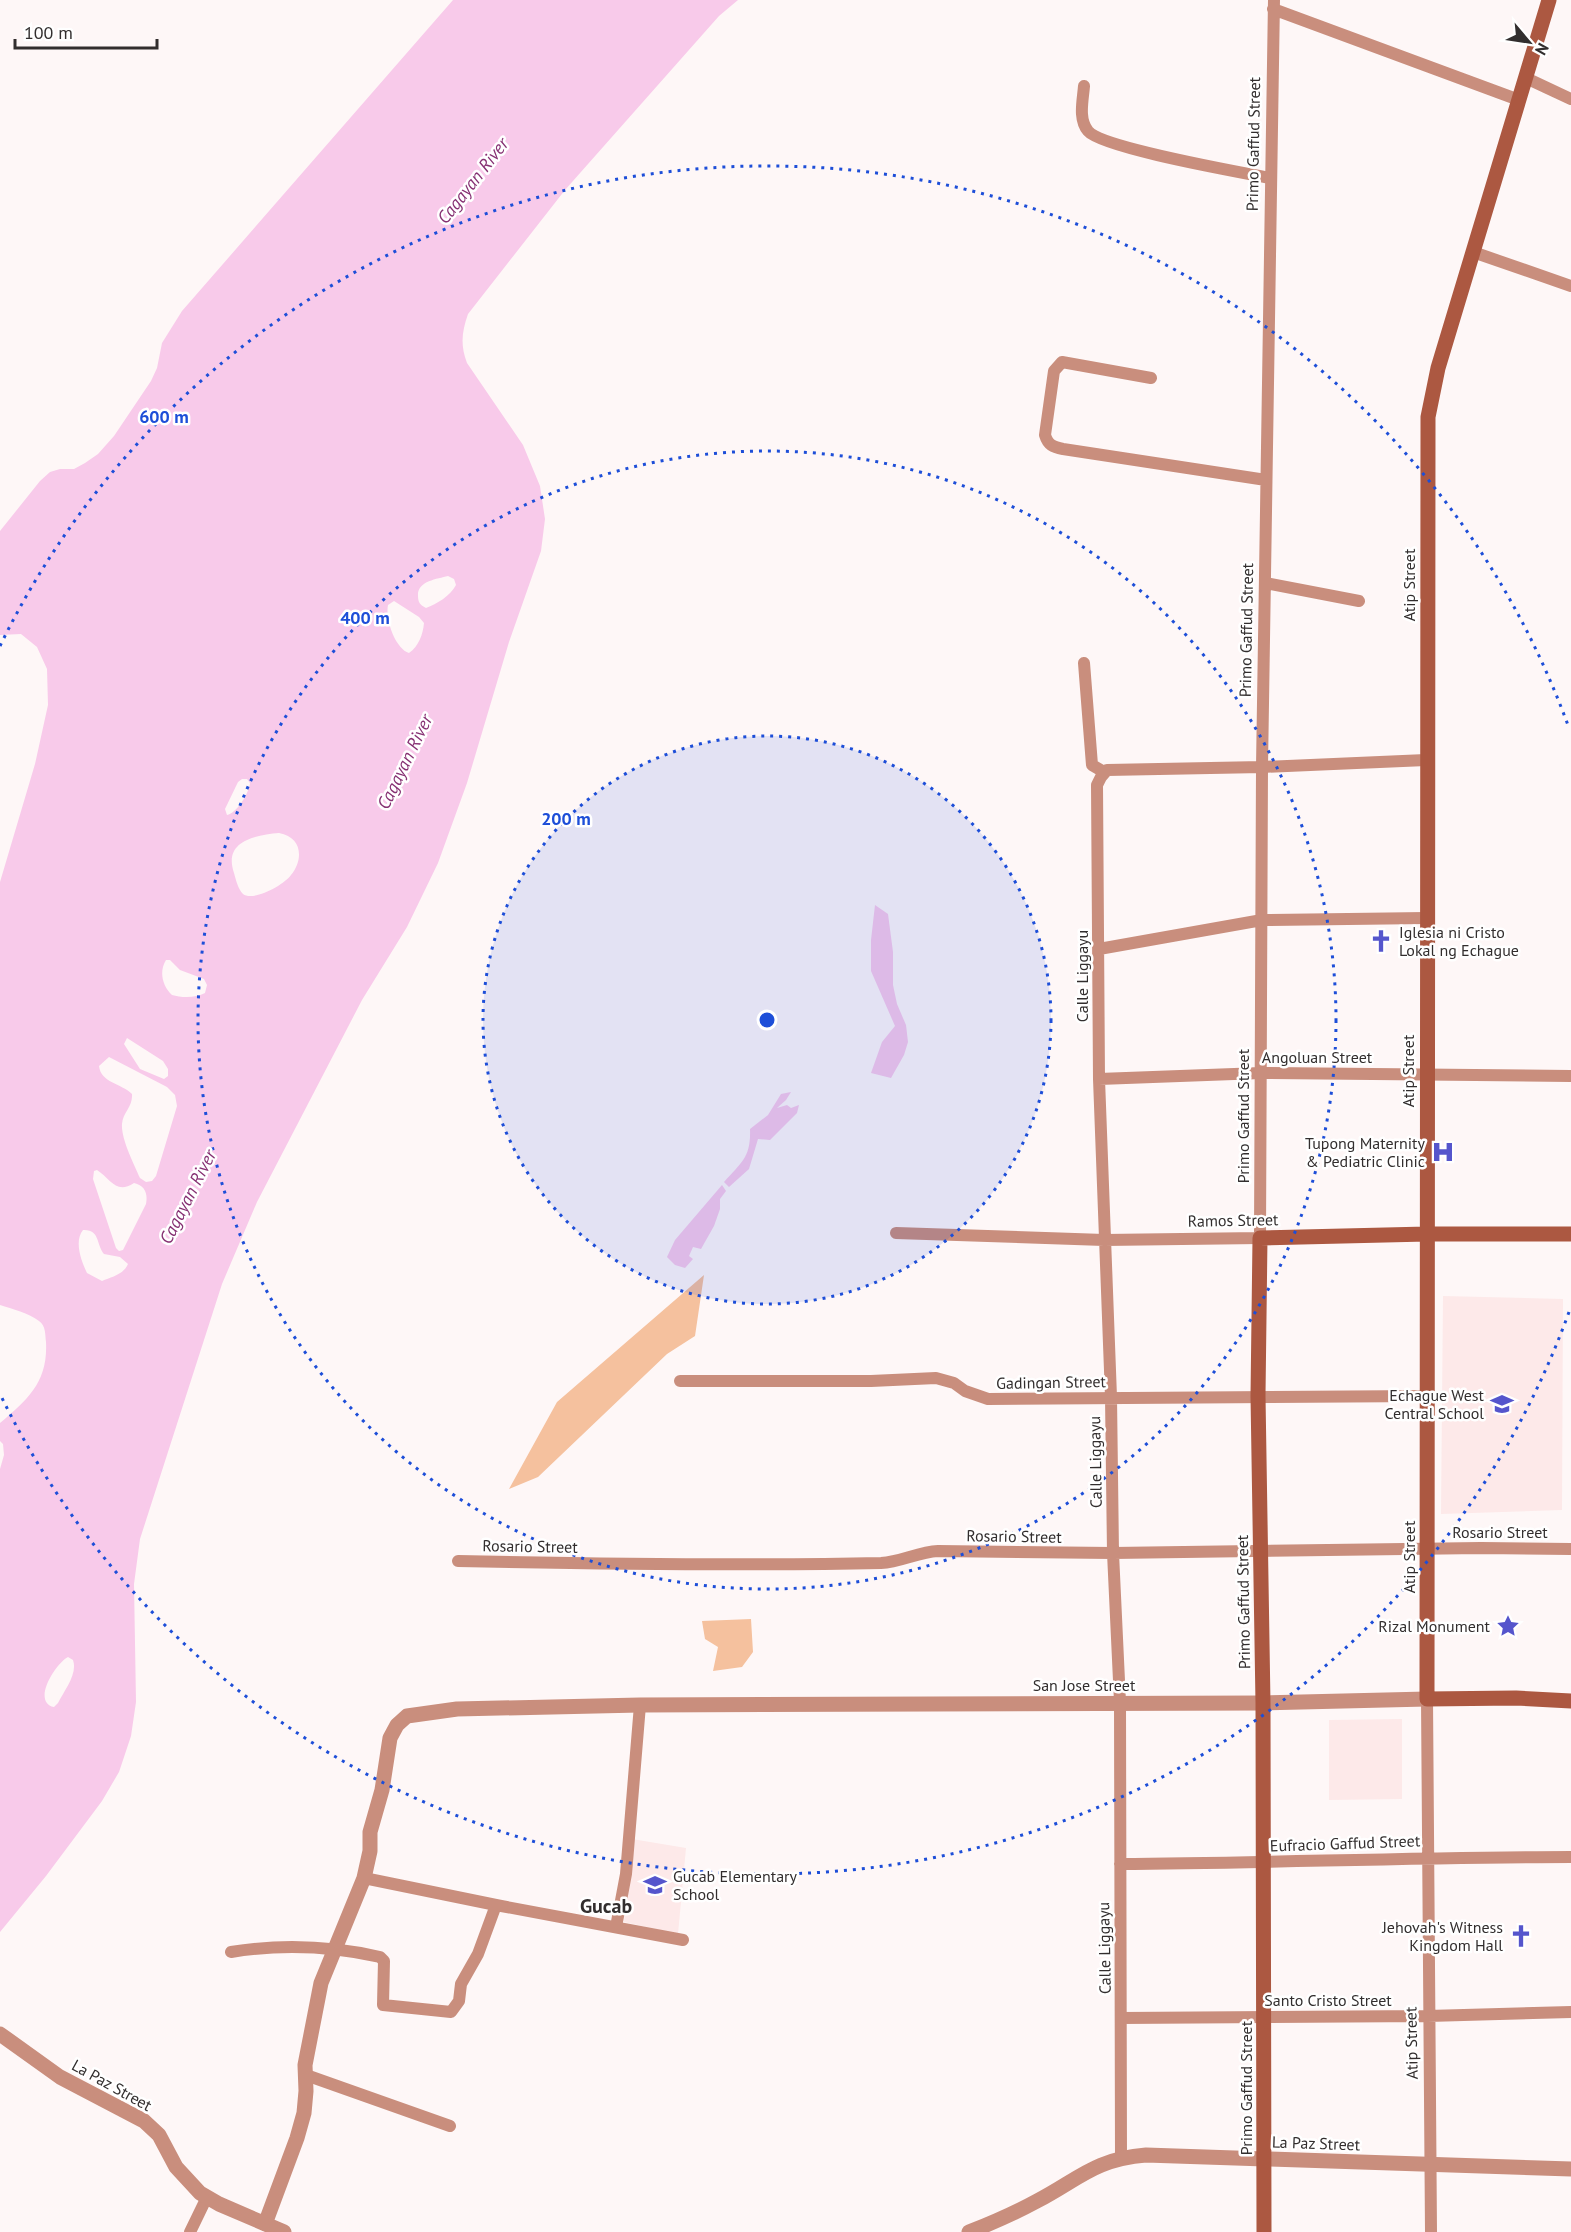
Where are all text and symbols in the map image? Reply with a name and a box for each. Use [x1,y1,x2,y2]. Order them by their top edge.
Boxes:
scale bar [15,12,158,50]
north arrow [1499,12,1559,72]
text: 100 m [24,21,73,44]
text: N [1531,40,1553,59]
street label: Primo Gaffud Street [1242,76,1264,211]
water label: Cagayan River [432,132,514,228]
text: 600 m [139,405,189,428]
street label: Atip Street [1399,548,1419,621]
street label: Primo Gaffud Street [1235,562,1257,697]
text: 400 m [340,606,390,629]
water label: Cagayan River [372,710,438,813]
text: 200 m [541,807,591,830]
place label: Iglesia ni Cristo Lokal ng Echague [1399,922,1519,960]
church icon: Iglesia ni Cristo Lokal ng Echague [1368,928,1394,954]
street label: Calle Liggayu [1072,930,1092,1022]
centre of rings [757,1010,777,1030]
street label: Atip Street [1398,1034,1418,1107]
street label: Angoluan Street [1262,1047,1373,1067]
street label: Primo Gaffud Street [1233,1048,1253,1183]
place label: Tupong Maternity & Pediatric Clinic [1305,1133,1426,1171]
hospital icon: Tupong Maternity & Pediatric Clinic [1430,1139,1456,1165]
water label: Cagayan River [154,1145,222,1248]
street label: Ramos Street [1187,1209,1279,1231]
street label: Gadingan Street [996,1371,1107,1393]
place label: Echague West Central School [1385,1385,1485,1423]
school or university icon: Echague West Central School [1489,1391,1515,1417]
street label: Calle Liggayu [1084,1416,1106,1508]
street label: Atip Street [1399,1520,1419,1593]
street label: Rosario Street [1452,1522,1548,1542]
street label: Rosario Street [966,1525,1062,1547]
street label: Primo Gaffud Street [1232,1534,1254,1669]
street label: Rosario Street [482,1535,578,1557]
place icon: Rizal Monument [1495,1613,1521,1639]
place label: Rizal Monument [1378,1616,1491,1636]
street label: San Jose Street [1033,1675,1136,1695]
street label: Eufracio Gaffud Street [1270,1830,1421,1856]
place label: Gucab Elementary School [673,1866,798,1904]
school or university icon: Gucab Elementary School [642,1872,668,1898]
district label: Gucab [580,1893,632,1919]
street label: Calle Liggayu [1093,1902,1115,1994]
place label: Jehovah's Witness Kingdom Hall [1381,1917,1503,1955]
church icon: Jehovah's Witness Kingdom Hall [1508,1923,1534,1949]
street label: Santo Cristo Street [1264,1990,1392,2010]
street label: Atip Street [1400,2006,1422,2079]
street label: Primo Gaffud Street [1236,2020,1256,2155]
street label: La Paz Street [69,2055,156,2115]
street label: La Paz Street [1272,2131,1361,2155]

